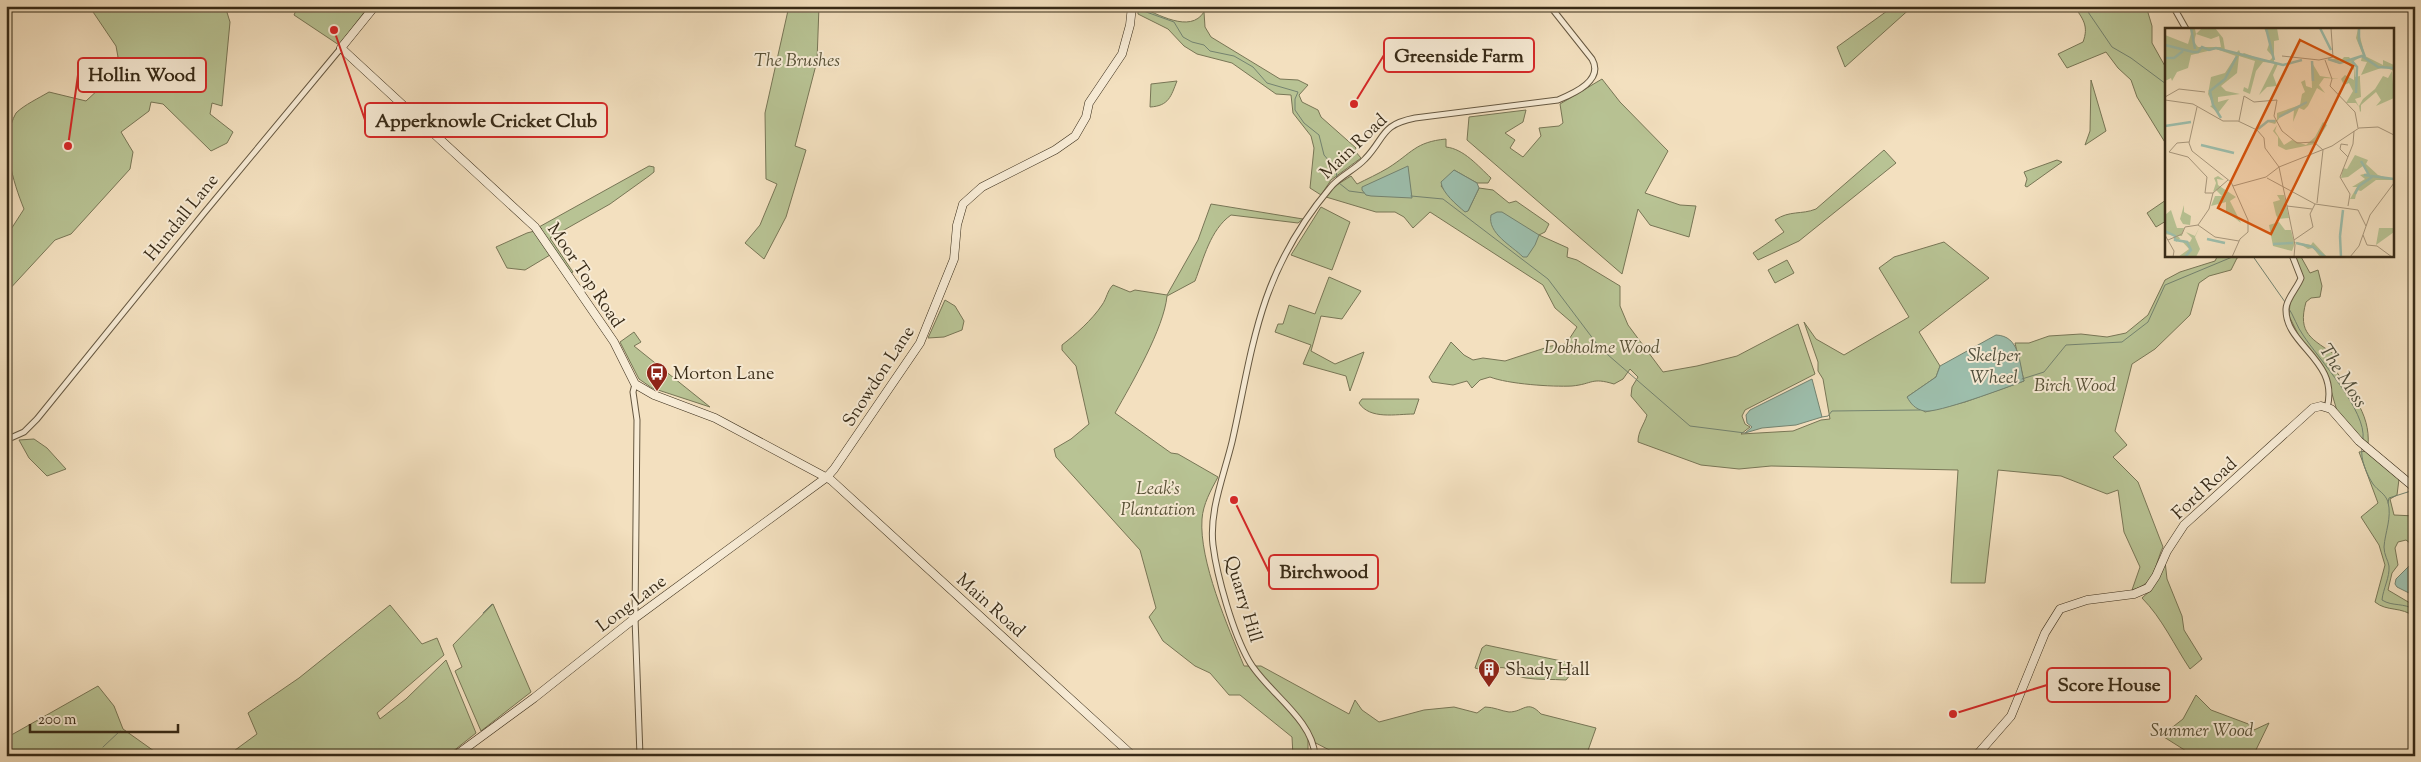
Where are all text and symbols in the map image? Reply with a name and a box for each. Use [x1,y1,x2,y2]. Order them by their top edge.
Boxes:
inset map [2165,28,2394,256]
callout: Greenside Farm [1384,38,1534,72]
text: Greenside Farm [1394,44,1524,71]
park label: The Brushes [754,49,840,75]
callout: Hollin Wood [78,58,206,92]
text: Hollin Wood [88,63,196,90]
callout: Apperknowle Cricket Club [365,103,607,137]
text: Apperknowle Cricket Club [375,109,598,136]
street label: Main Road [1315,109,1394,186]
street label: Hundall Lane [139,169,226,267]
street label: Moor Top Road [540,218,629,334]
street label: Snowdon Lane [837,321,922,433]
park label: Dobholme Wood [1544,336,1660,362]
water label: The Moss [2311,339,2373,414]
water label: Skelper Wheel [1967,343,2021,392]
bus stop icon: Morton Lane [645,361,669,392]
place label: Morton Lane [673,362,774,388]
park label: Birch Wood [2034,374,2116,400]
street label: Ford Road [2167,452,2244,527]
park label: Leak's Plantation [1120,477,1196,524]
street label: Quarry Hill [1217,553,1268,646]
callout: Birchwood [1269,555,1378,589]
text: Birchwood [1279,560,1369,587]
street label: Main Road [949,568,1030,645]
street label: Long Lane [592,570,673,640]
building icon: Shady Hall [1477,657,1501,688]
place label: Shady Hall [1505,658,1590,684]
callout: Score House [2047,668,2170,702]
text: Score House [2057,673,2161,700]
scale bar [30,702,178,734]
text: 200 m [38,710,77,731]
park label: Summer Wood [2150,719,2254,745]

